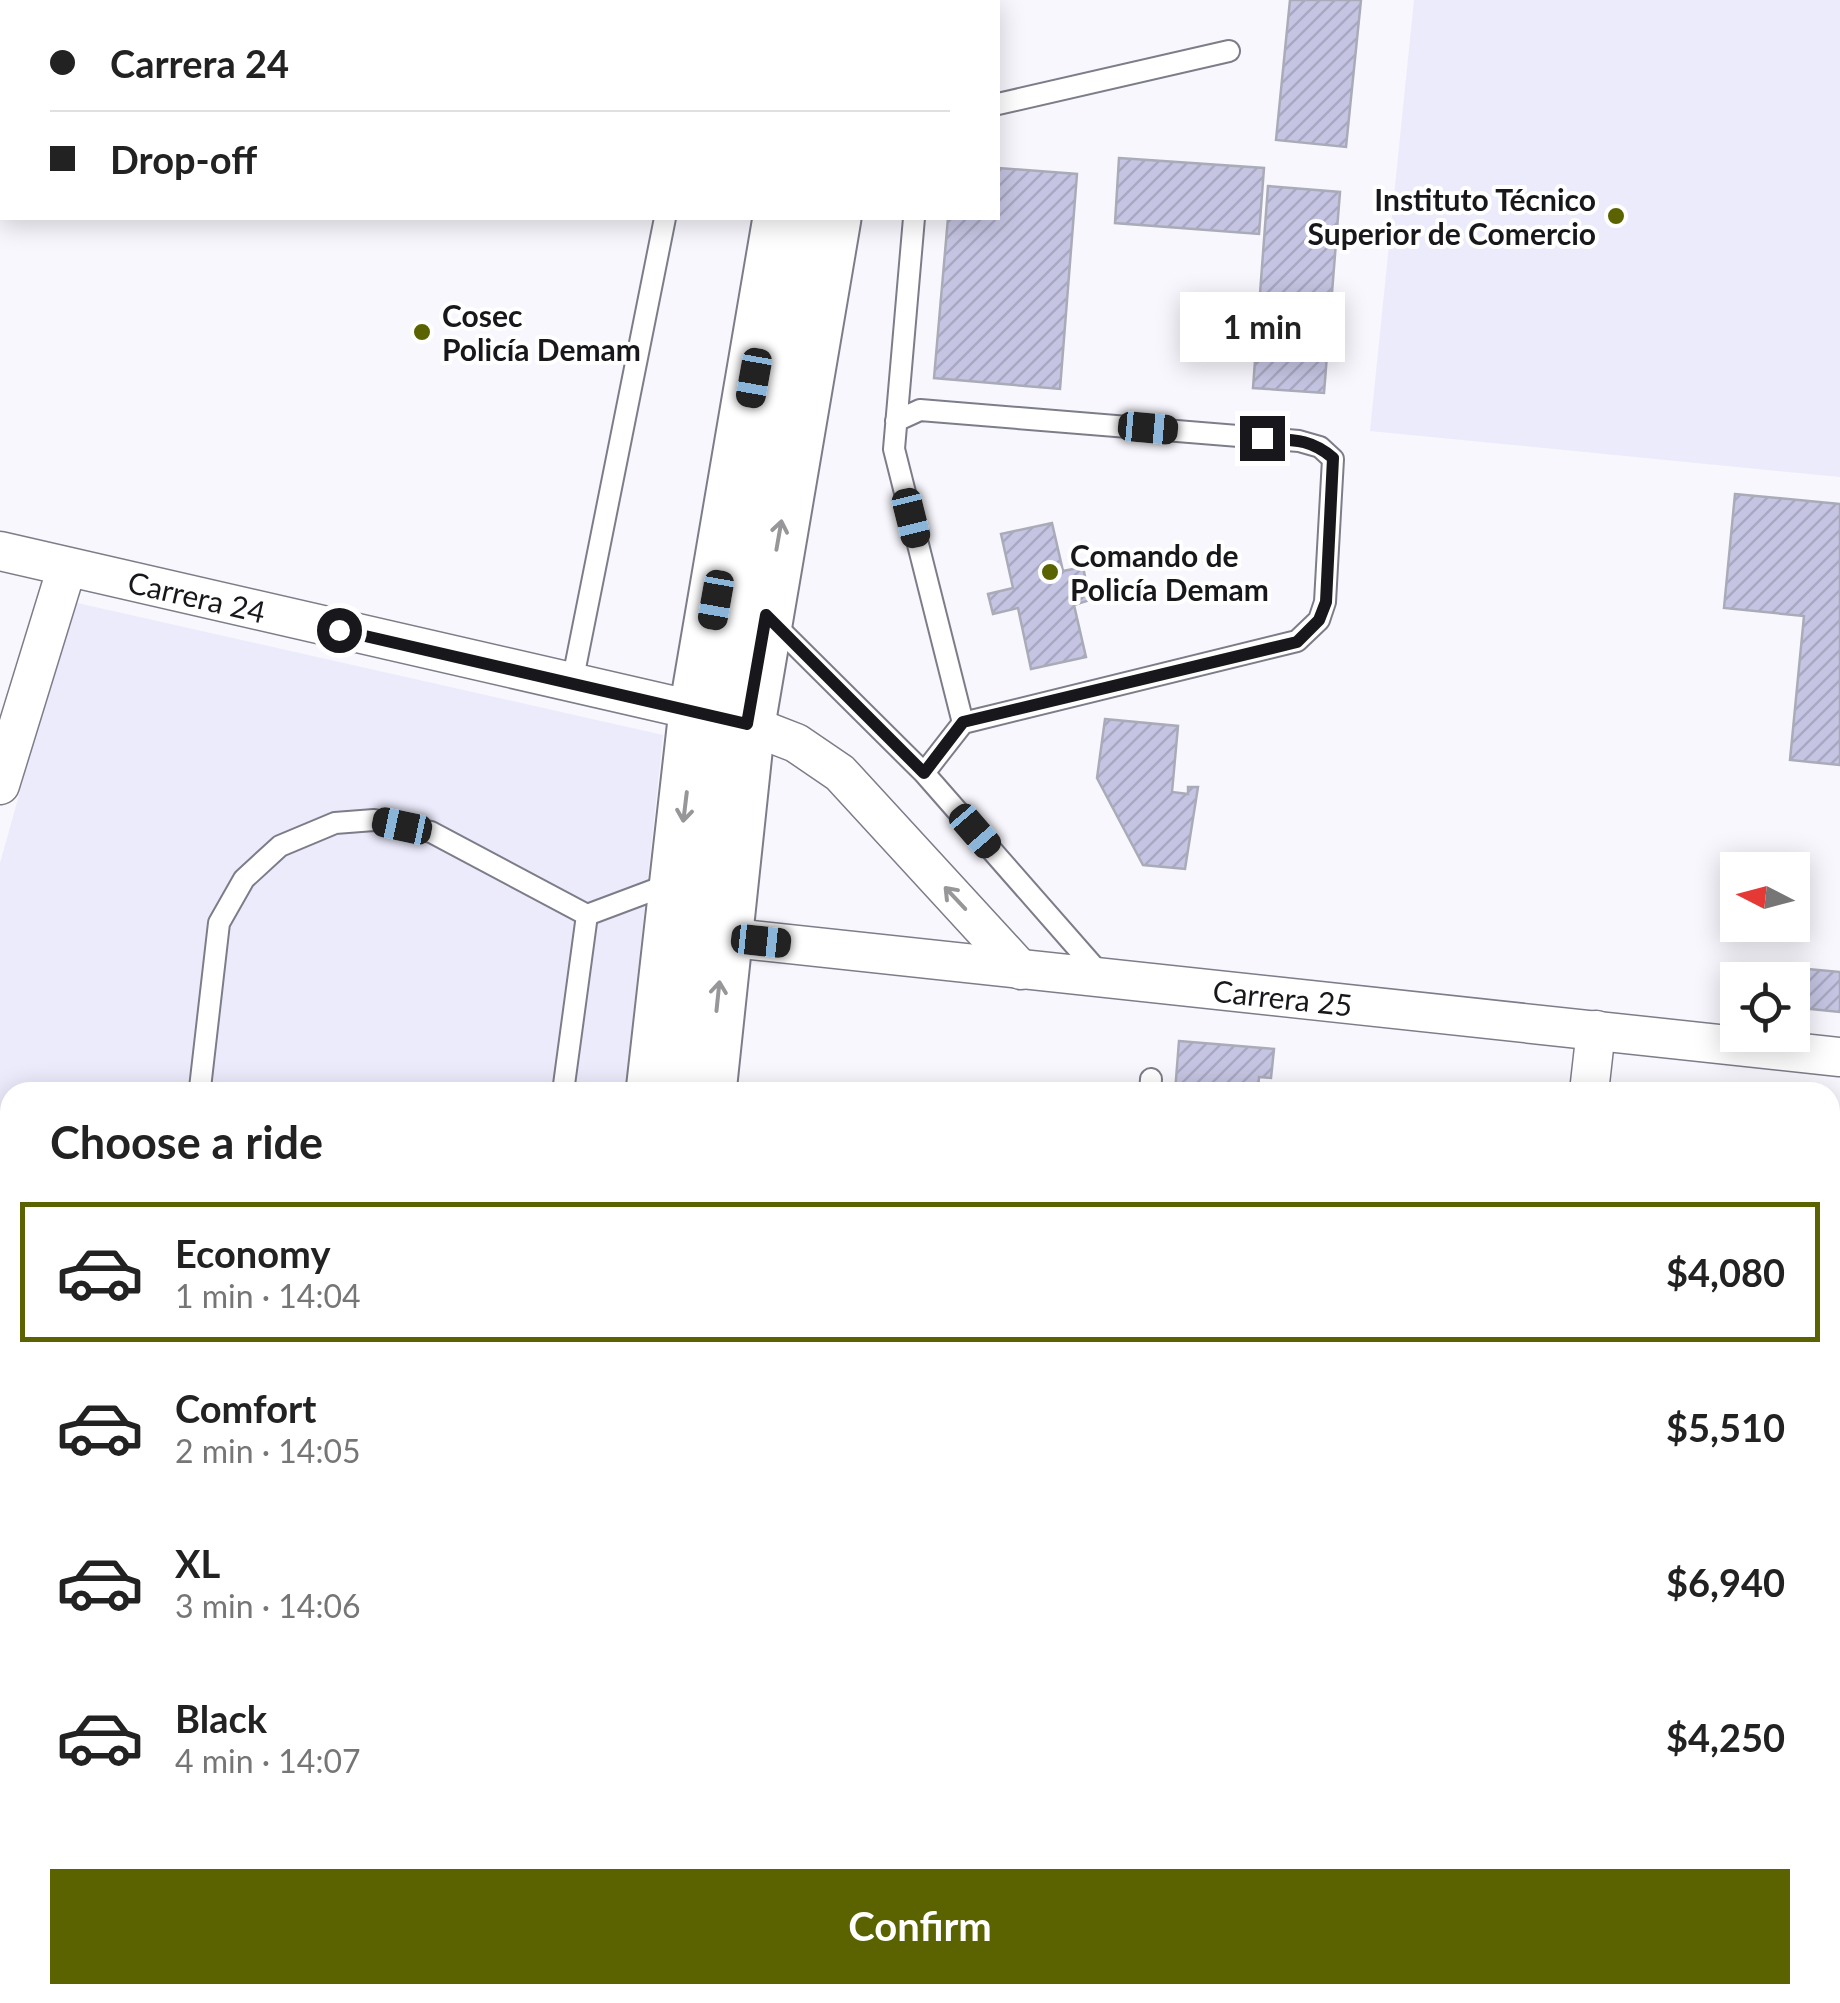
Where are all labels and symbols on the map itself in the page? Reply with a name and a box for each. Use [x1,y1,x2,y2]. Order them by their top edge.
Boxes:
place label: Instituto Técnico Superior de Comercio [1308,181,1596,251]
marker: Instituto Técnico Superior de Comercio [1605,205,1627,227]
callout: 1 min [1180,293,1344,363]
place label: Cosec Policía Demam [442,297,641,367]
marker: Cosec Policía Demam [411,321,433,343]
car [734,346,774,410]
car [1117,410,1179,446]
route end [1240,416,1285,461]
car [889,485,933,551]
one-way arrow [770,519,789,552]
place label: Comando de Policía Demam [1070,537,1269,607]
marker: Comando de Policía Demam [1039,561,1061,583]
street label: Carrera 24 [125,563,269,629]
car [696,568,736,632]
route start [317,608,362,653]
one-way arrow [675,791,694,823]
car [944,799,1006,863]
car [370,805,434,847]
north arrow [1720,852,1810,942]
one-way arrow [943,886,966,911]
car [730,923,792,959]
street label: Carrera 25 [1211,972,1354,1022]
one-way arrow [709,980,728,1012]

